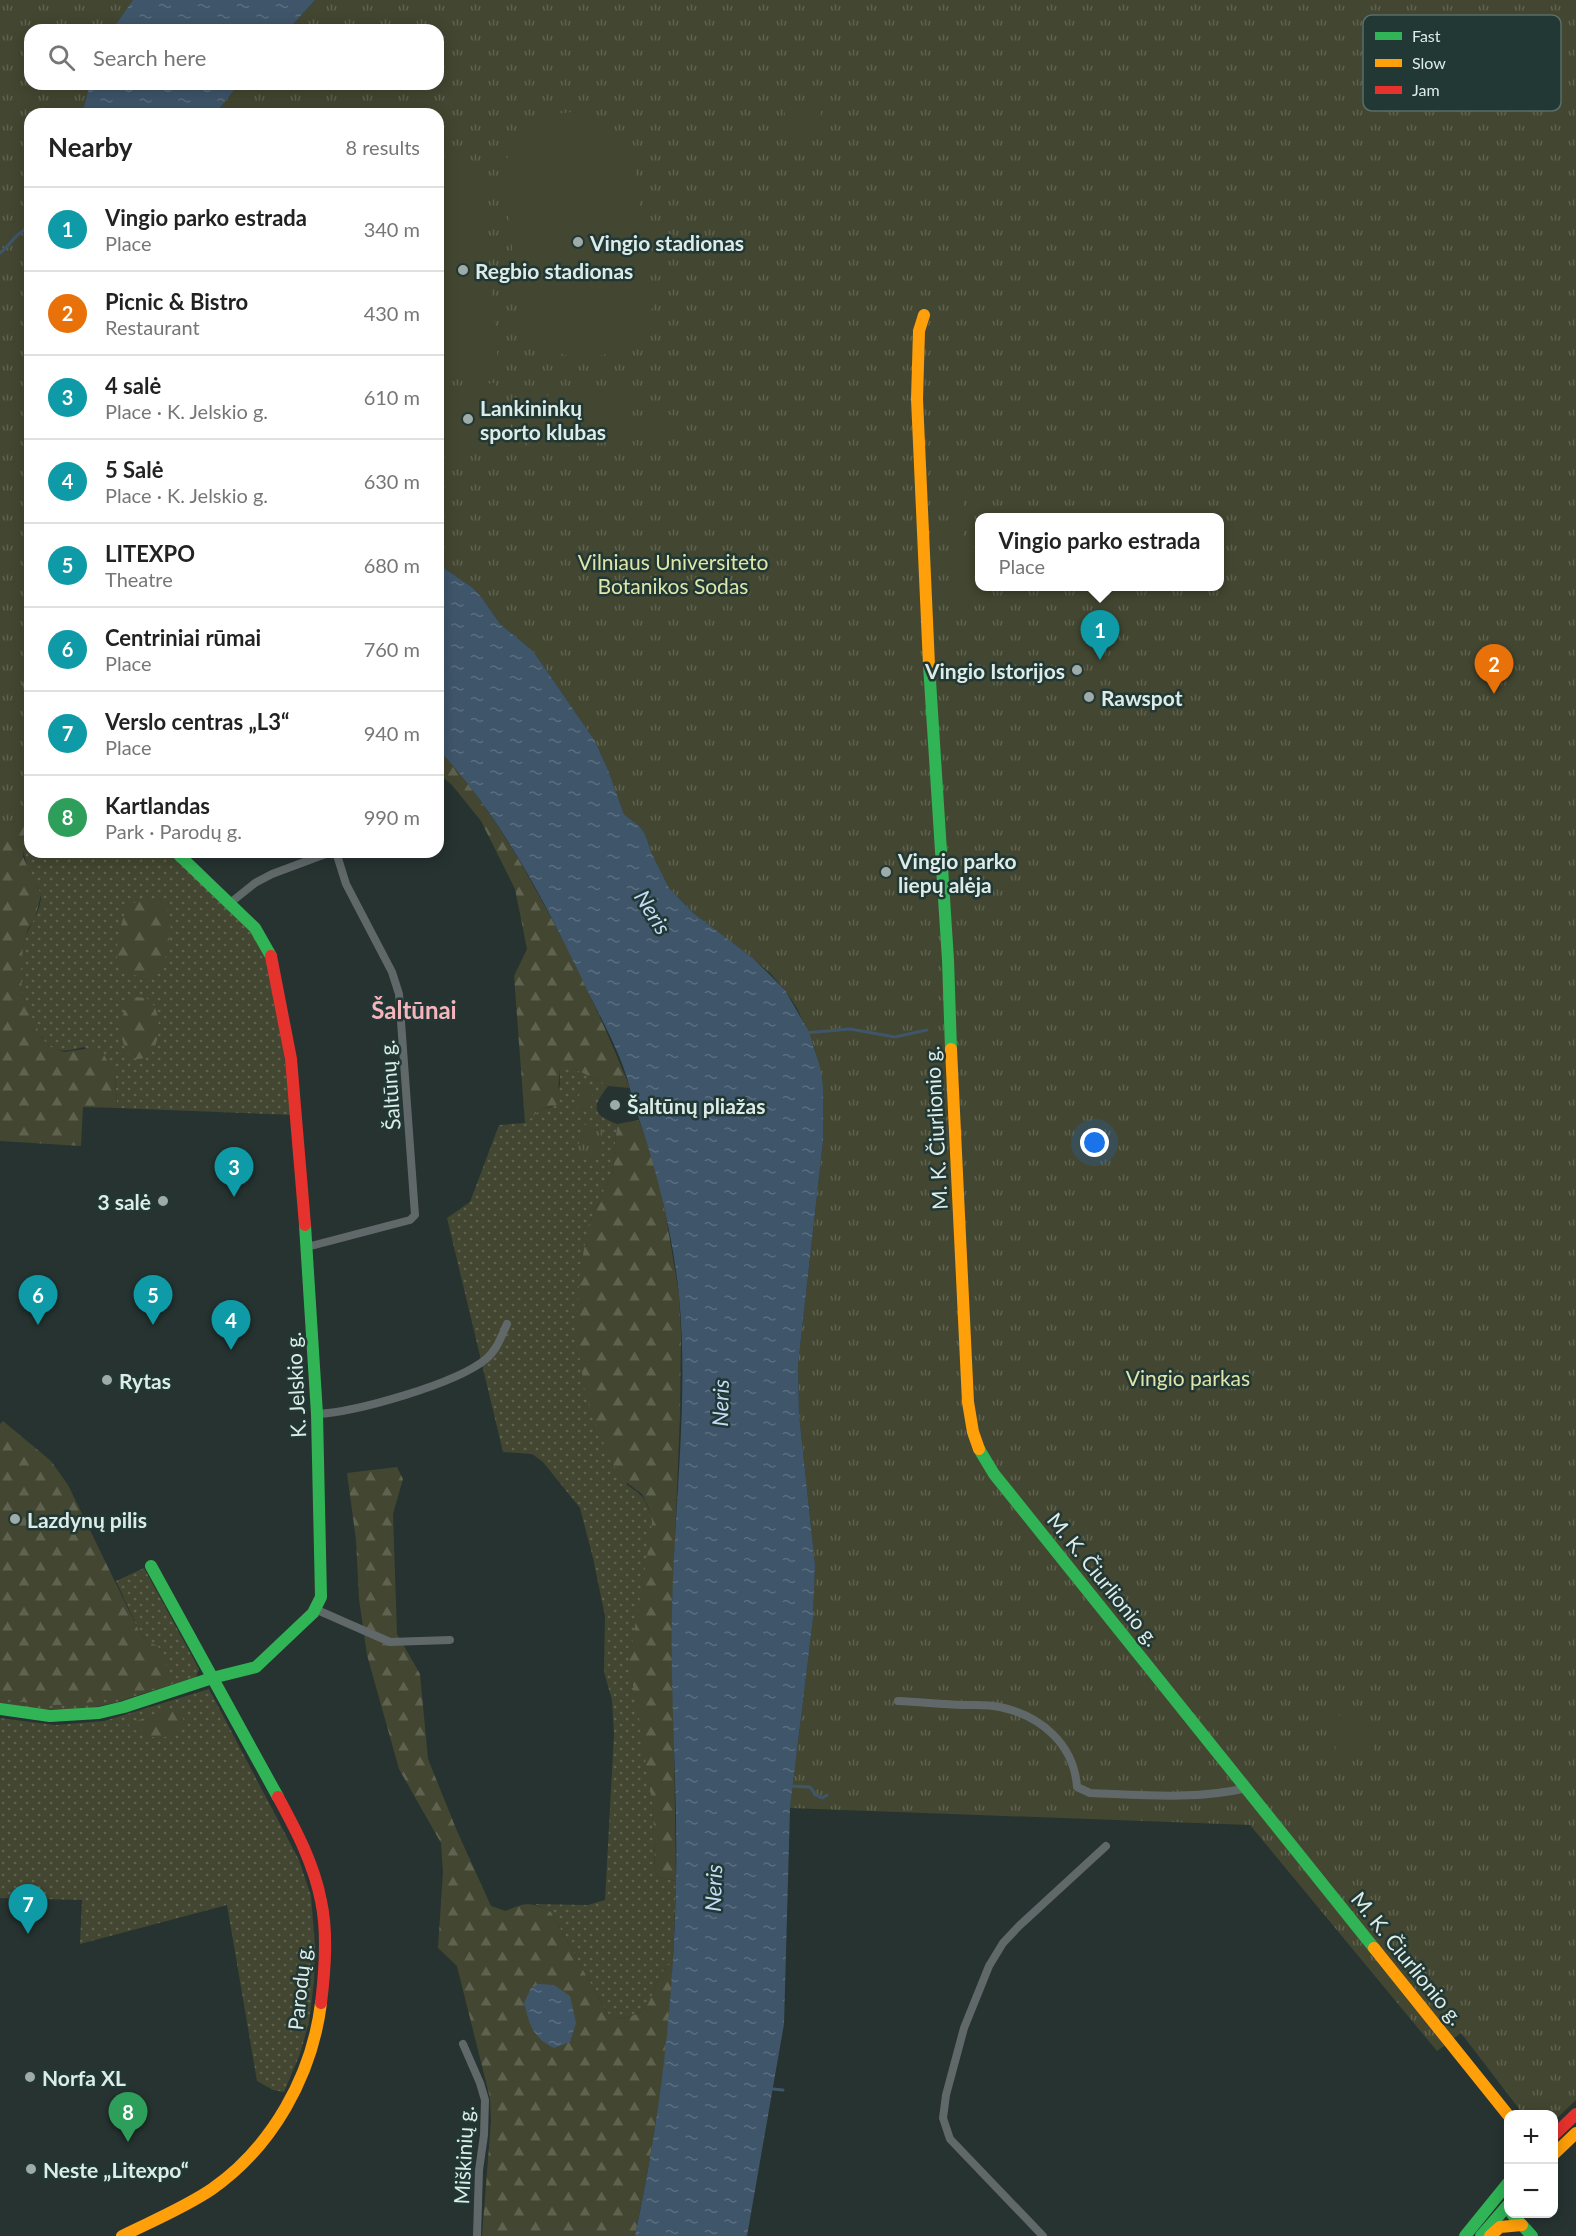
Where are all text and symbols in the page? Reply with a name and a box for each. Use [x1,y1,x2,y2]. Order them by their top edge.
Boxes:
legend [1363,15,1561,111]
search box [24,24,444,90]
text: Fast [1412,26,1441,45]
icon: search [45,41,78,74]
text: Search here [93,44,206,71]
text: Slow [1412,53,1446,72]
text: Jam [1412,80,1440,99]
text: Nearby [48,131,133,163]
text: 8 results [345,135,420,159]
text: Vingio parko estrada [105,204,307,231]
text: 1 [62,217,73,241]
text: 340 m [364,217,420,241]
place label: Vingio stadionas [589,230,744,255]
text: Place [105,231,152,255]
marker: Vingio stadionas [571,235,585,249]
place label: Regbio stadionas [475,258,633,283]
marker: Regbio stadionas [456,263,470,277]
text: Picnic & Bistro [105,288,248,315]
text: 2 [62,301,73,325]
text: 430 m [364,301,420,325]
text: Restaurant [105,315,200,339]
text: 4 salė [105,372,161,399]
text: 3 [62,385,73,409]
text: 610 m [364,385,420,409]
place label: Lankininkų sporto klubas [480,395,606,444]
text: Place · K. Jelskio g. [105,399,268,423]
marker: Lankininkų sporto klubas [461,412,475,426]
text: 5 Salė [105,456,163,483]
text: 4 [62,469,73,493]
text: 630 m [364,469,420,493]
text: Place · K. Jelskio g. [105,483,268,507]
popup [975,513,1224,591]
text: Vingio parko estrada [999,527,1200,554]
text: LITEXPO [105,540,195,567]
park label: Vilniaus Universiteto Botanikos Sodas [578,549,768,598]
text: 5 [62,553,73,577]
text: 680 m [364,553,420,577]
text: Place [999,554,1045,578]
text: Theatre [105,567,173,591]
pin: 1 [1080,610,1120,660]
text: Centriniai rūmai [105,624,261,651]
text: 6 [62,637,73,661]
text: 760 m [364,637,420,661]
pin: 2 [1474,644,1514,694]
text: Place [105,651,152,675]
place label: Vingio Istorijos [924,658,1065,683]
marker: Vingio Istorijos [1070,663,1084,677]
place label: Rawspot [1101,685,1183,710]
marker: Rawspot [1082,690,1096,704]
text: Verslo centras „L3“ [105,708,290,735]
text: 7 [62,721,73,745]
text: 940 m [364,721,420,745]
text: Place [105,735,152,759]
text: Kartlandas [105,792,210,819]
text: 8 [62,805,73,829]
text: 990 m [364,805,420,829]
text: Park · Parodų g. [105,819,242,843]
place label: Vingio parko liepų alėja [897,848,1017,897]
marker: Vingio parko liepų alėja [879,865,893,879]
water label: Neris [629,885,677,939]
district label: Šaltūnai [371,995,457,1024]
street label: Šaltūnų g. [373,1039,405,1131]
street label: M. K. Čiurlionio g. [918,1045,952,1211]
place label: Šaltūnų pliažas [627,1093,765,1118]
marker: Šaltūnų pliažas [608,1098,622,1112]
your location [1080,1128,1109,1157]
pin: 3 [214,1148,254,1197]
place label: 3 salė [97,1189,151,1214]
marker: 3 salė [156,1194,170,1208]
pin: 6 [18,1276,57,1325]
pin: 5 [134,1276,172,1325]
pin: 4 [212,1300,250,1350]
street label: K. Jelskio g. [280,1331,310,1439]
park label: Vingio parkas [1126,1365,1250,1390]
place label: Rytas [119,1368,171,1393]
marker: Rytas [100,1373,114,1387]
water label: Neris [706,1379,734,1427]
place label: Lazdynų pilis [27,1507,147,1532]
street label: M. K. Čiurlionio g. [1043,1507,1165,1651]
marker: Lazdynų pilis [8,1512,22,1526]
water label: Neris [699,1864,727,1912]
pin: 7 [9,1884,48,1934]
street label: M. K. Čiurlionio g. [1347,1886,1469,2030]
street label: Parodų g. [282,1943,316,2031]
place label: Norfa XL [42,2065,126,2090]
marker: Norfa XL [23,2070,37,2084]
pin: 8 [108,2092,148,2142]
street label: Miškinių g. [448,2105,478,2205]
map controls [1504,2110,1558,2218]
button: + [1504,2110,1558,2164]
place label: Neste „Litexpo“ [43,2157,189,2182]
marker: Neste „Litexpo“ [24,2162,38,2176]
button: − [1504,2164,1558,2218]

